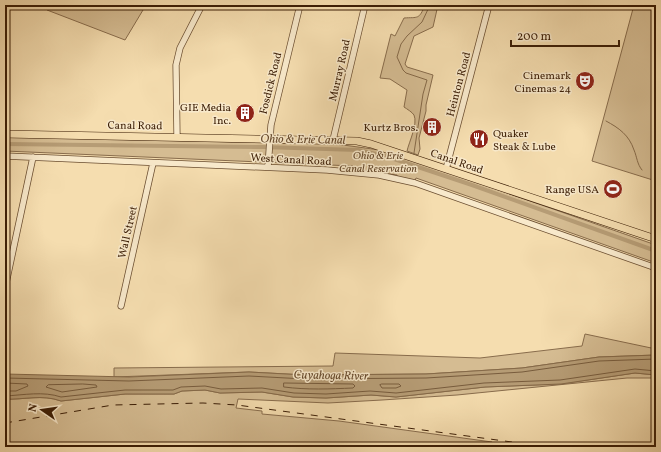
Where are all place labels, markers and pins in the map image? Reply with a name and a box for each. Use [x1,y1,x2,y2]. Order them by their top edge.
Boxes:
place label: Cinemark Cinemas 24 [514,69,571,97]
theatre icon: Cinemark Cinemas 24 [574,70,596,92]
place label: GIE Media Inc. [180,101,232,129]
building icon: GIE Media Inc. [234,102,256,124]
building icon: Kurtz Bros. [421,116,443,138]
place label: Kurtz Bros. [364,121,418,136]
place label: Quaker Steak & Lube [493,127,556,155]
restaurant icon: Quaker Steak & Lube [468,128,490,150]
sports icon: Range USA [602,178,624,200]
place label: Range USA [545,183,599,198]

